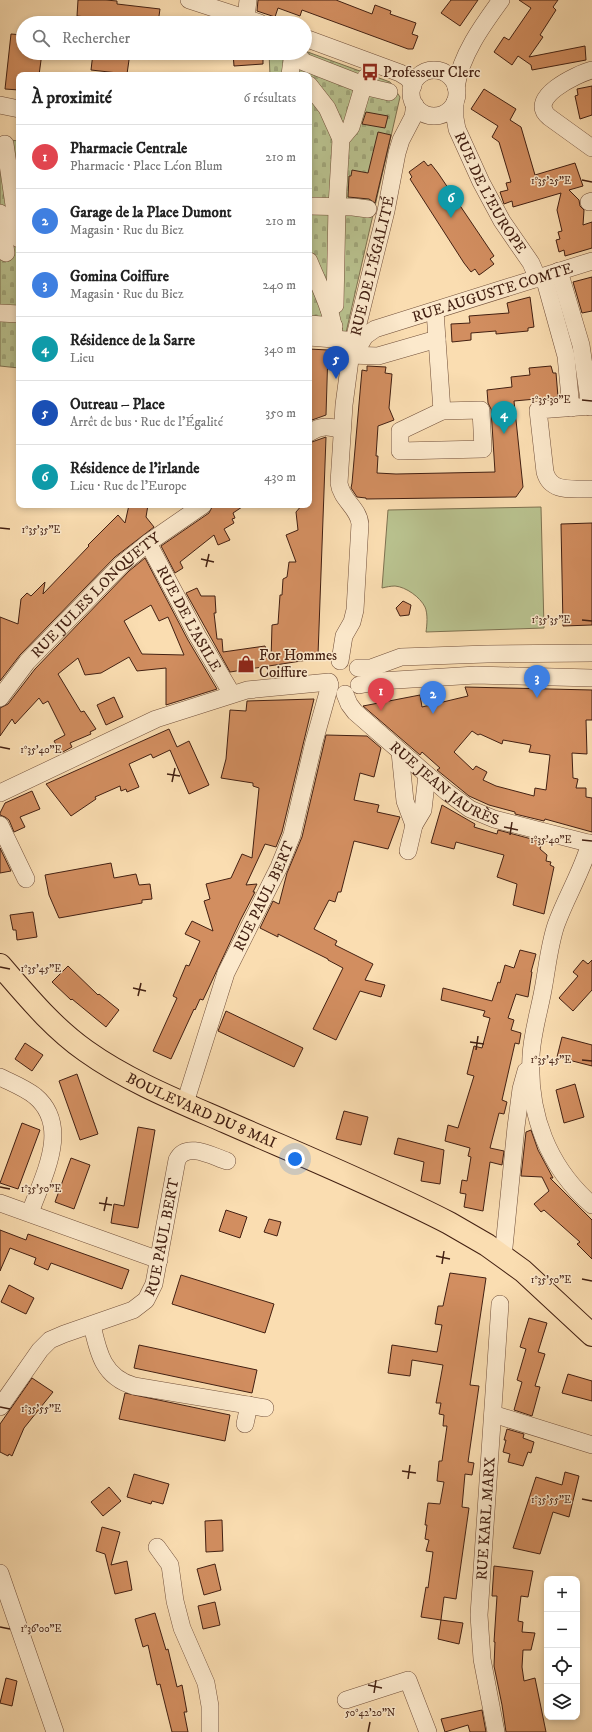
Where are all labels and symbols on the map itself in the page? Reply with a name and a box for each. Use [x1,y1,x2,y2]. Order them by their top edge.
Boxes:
bus stop icon: Professeur Clerc [360,62,380,82]
place label: Professeur Clerc [383,63,481,82]
street label: RUE DE L'EUROPE [450,129,531,257]
text: 1°35'25"E [531,175,571,187]
pin: 6 [438,185,464,218]
street label: RUE DE L'ÉGALITÉ [346,194,399,338]
street label: RUE AUGUSTE COMTE [410,258,576,327]
pin: 5 [323,346,349,379]
text: 1°35'30"E [531,394,571,406]
pin: 4 [491,401,517,434]
text: 1°35'35"E [22,524,60,536]
street label: RUE JULES LONQUETY [27,528,164,662]
street label: RUE DE L'ASILE [152,563,226,676]
text: 1°35'35"E [532,614,570,626]
place label: For Hommes Coiffure [259,646,337,682]
shop icon: For Hommes Coiffure [236,654,256,674]
pin: 3 [524,665,550,698]
pin: 1 [368,678,394,711]
pin: 2 [420,681,446,714]
street label: RUE JEAN JAURÈS [386,737,501,830]
text: 1°35'40"E [20,744,62,756]
text: 1°35'40"E [530,834,572,846]
street label: RUE PAUL BERT [229,838,299,954]
text: 1°35'45"E [21,963,61,975]
text: 1°35'45"E [531,1054,571,1066]
street label: BOULEVARD DU 8 MAI [123,1069,279,1153]
your location [285,1149,305,1169]
street label: RUE PAUL BERT [140,1176,184,1299]
text: 1°35'50"E [21,1183,61,1195]
text: 1°35'50"E [531,1274,571,1286]
text: 1°35'55"E [21,1403,61,1415]
street label: RUE KARL MARX [472,1456,500,1581]
text: 1°35'55"E [531,1494,571,1506]
text: 1°36'00"E [20,1623,62,1635]
text: 50°42'20"N [345,1707,395,1719]

